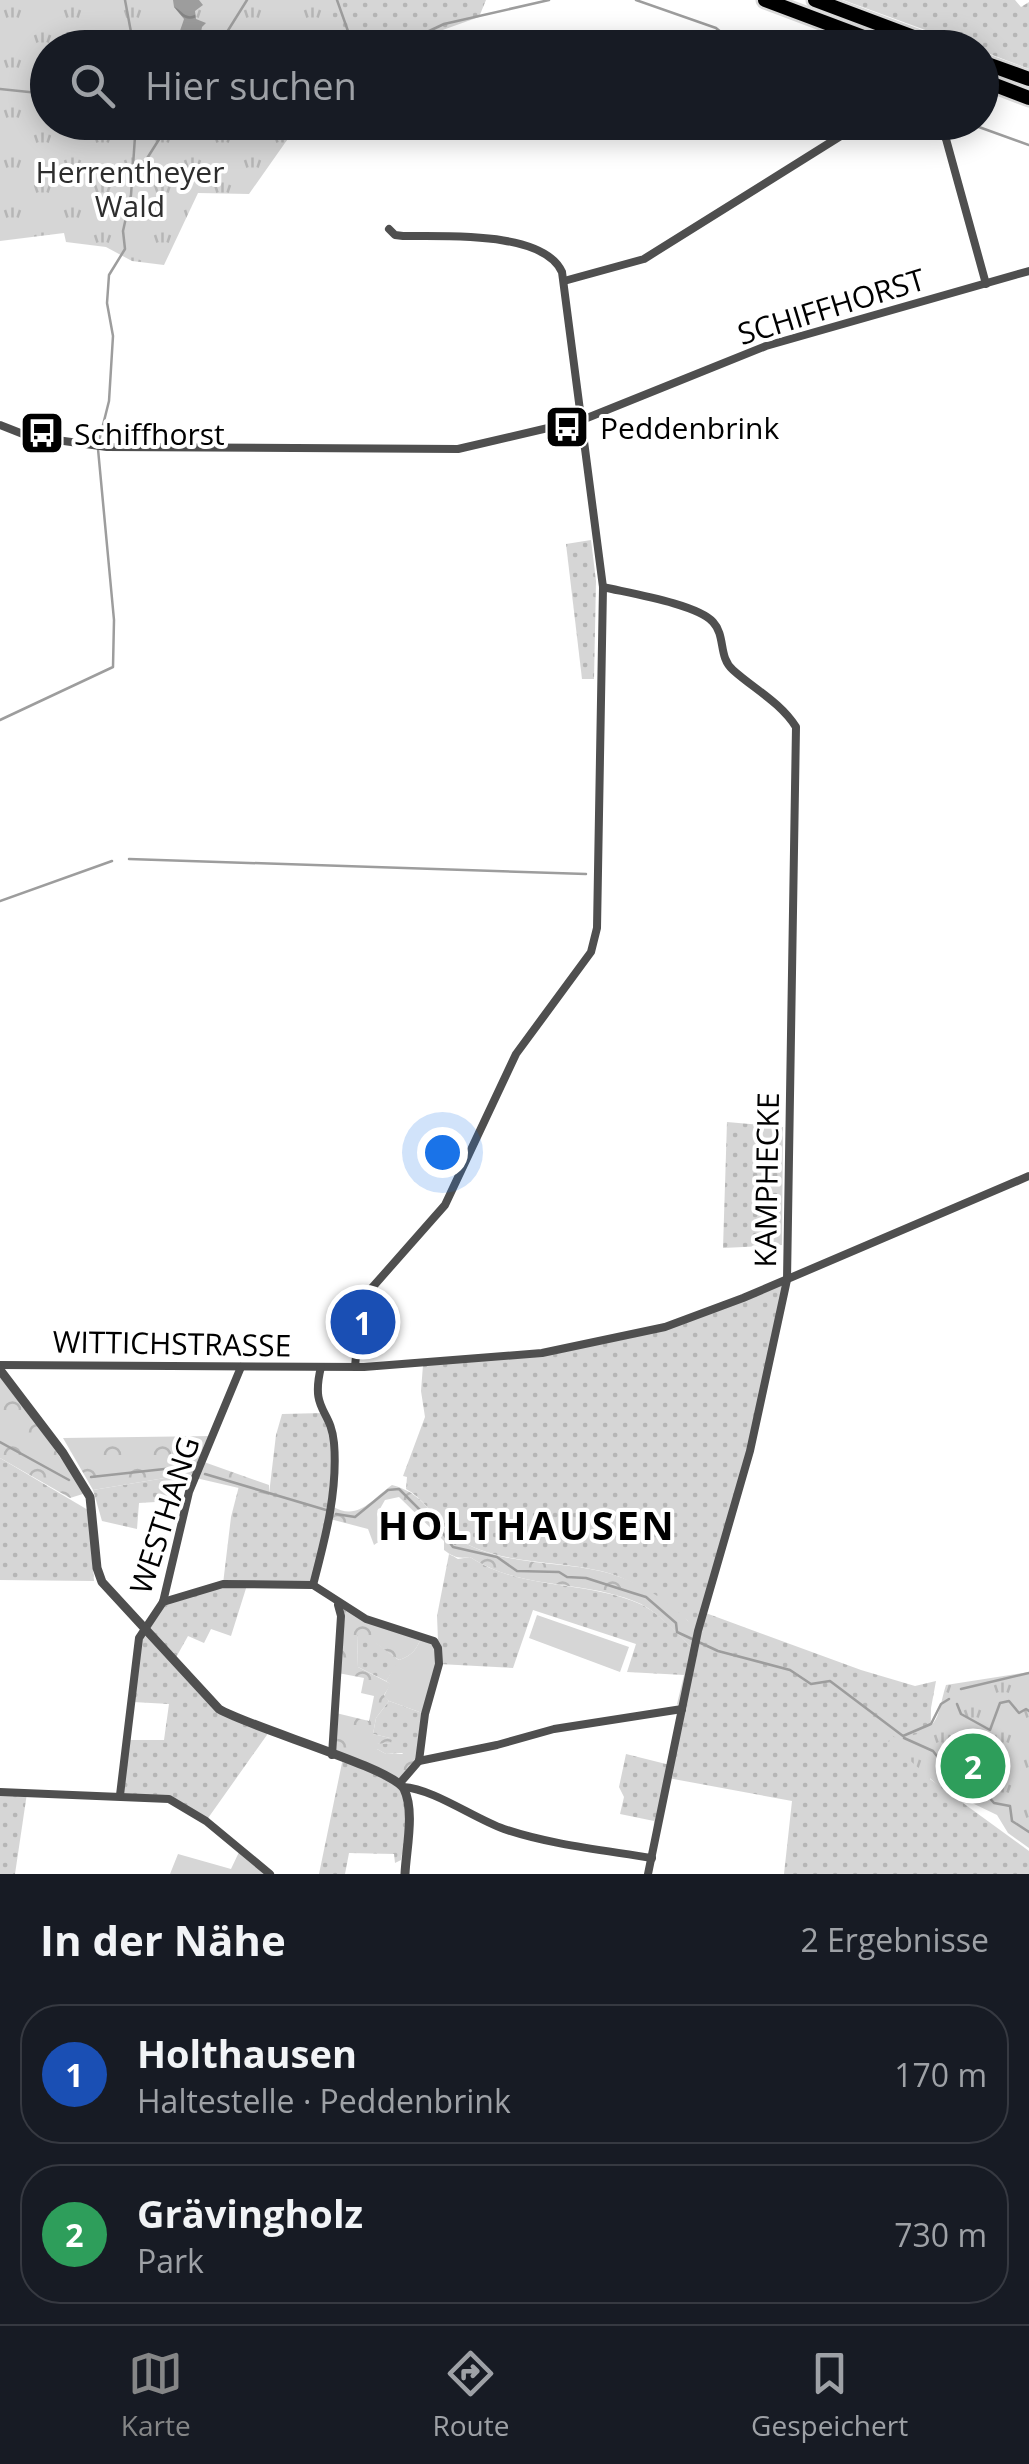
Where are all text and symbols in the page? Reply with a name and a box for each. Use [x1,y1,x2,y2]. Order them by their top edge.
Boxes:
search box [30,30,999,140]
icon: search [65,58,120,113]
text: Hier suchen [145,59,357,111]
park label: Herrentheyer Wald [36,151,224,226]
street label: SCHIFFHORST [732,258,930,354]
bus stop icon: Peddenbrink [544,404,590,450]
place label: Peddenbrink [600,407,779,448]
bus stop icon: Schiffhorst [19,410,65,456]
place label: Schiffhorst [74,413,225,454]
street label: KAMPHECKE [744,1092,788,1268]
your location [417,1127,468,1178]
pin: 1 [330,1284,396,1360]
street label: WITTICHSTRASSE [52,1320,292,1366]
street label: WESTHANG [119,1431,209,1599]
district label: HOLTHAUSEN [378,1497,676,1552]
pin: 2 [940,1728,1006,1804]
text: In der Nähe [40,1911,286,1968]
text: 2 Ergebnisse [800,1918,989,1961]
text: Holthausen [137,2027,357,2079]
text: 1 [65,2053,84,2096]
text: 170 m [894,2053,987,2096]
text: Haltestelle · Peddenbrink [137,2079,511,2122]
text: Grävingholz [137,2187,363,2239]
text: 2 [65,2213,84,2256]
text: 730 m [894,2213,987,2256]
text: Park [137,2239,204,2282]
tab: Karte [121,2346,191,2444]
tab: Route [432,2346,509,2444]
tab: Gespeichert [751,2346,908,2444]

